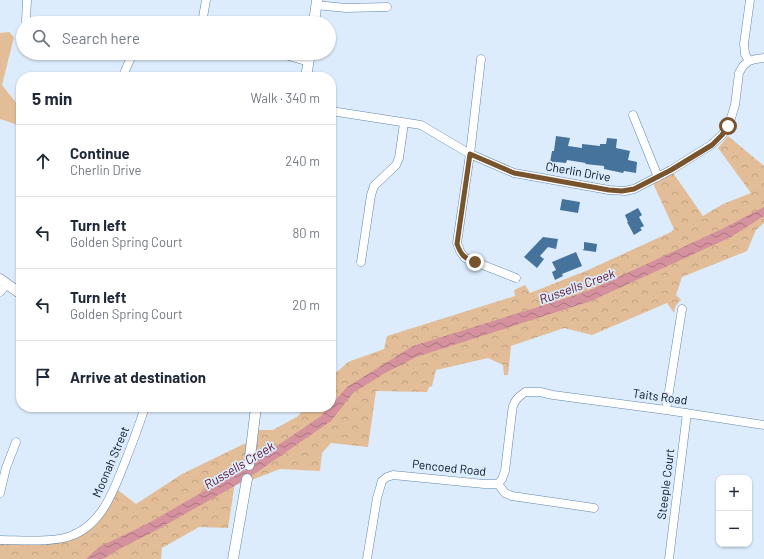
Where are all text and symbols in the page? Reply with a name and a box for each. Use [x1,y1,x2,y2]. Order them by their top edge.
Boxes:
search box [16,16,336,60]
icon: search [30,27,52,49]
text: Search here [62,29,140,47]
text: 5 min [32,88,72,108]
text: Walk · 340 m [251,90,320,106]
route start [719,117,737,135]
text: Continue [70,144,130,162]
icon: ahead [32,150,54,172]
text: 240 m [285,153,320,169]
street label: Cherlin Drive [545,158,612,184]
text: Cherlin Drive [70,162,141,178]
text: Turn left [70,216,126,234]
icon: left [32,222,54,244]
text: 80 m [293,225,320,241]
text: Golden Spring Court [70,234,183,250]
route end [466,253,484,271]
water label: Russells Creek [537,265,618,307]
text: Turn left [70,288,126,306]
icon: left [32,294,54,316]
text: 20 m [292,297,320,313]
text: Golden Spring Court [70,306,183,322]
icon: arrive [32,366,54,388]
text: Arrive at destination [70,368,206,386]
street label: Taits Road [632,385,688,407]
street label: Moonah Street [89,424,131,499]
water label: Russells Creek [201,437,278,492]
street label: Steeple Court [654,448,676,520]
street label: Pencoed Road [411,456,487,478]
map controls [716,475,752,547]
button: + [716,475,752,511]
button: − [716,511,752,547]

